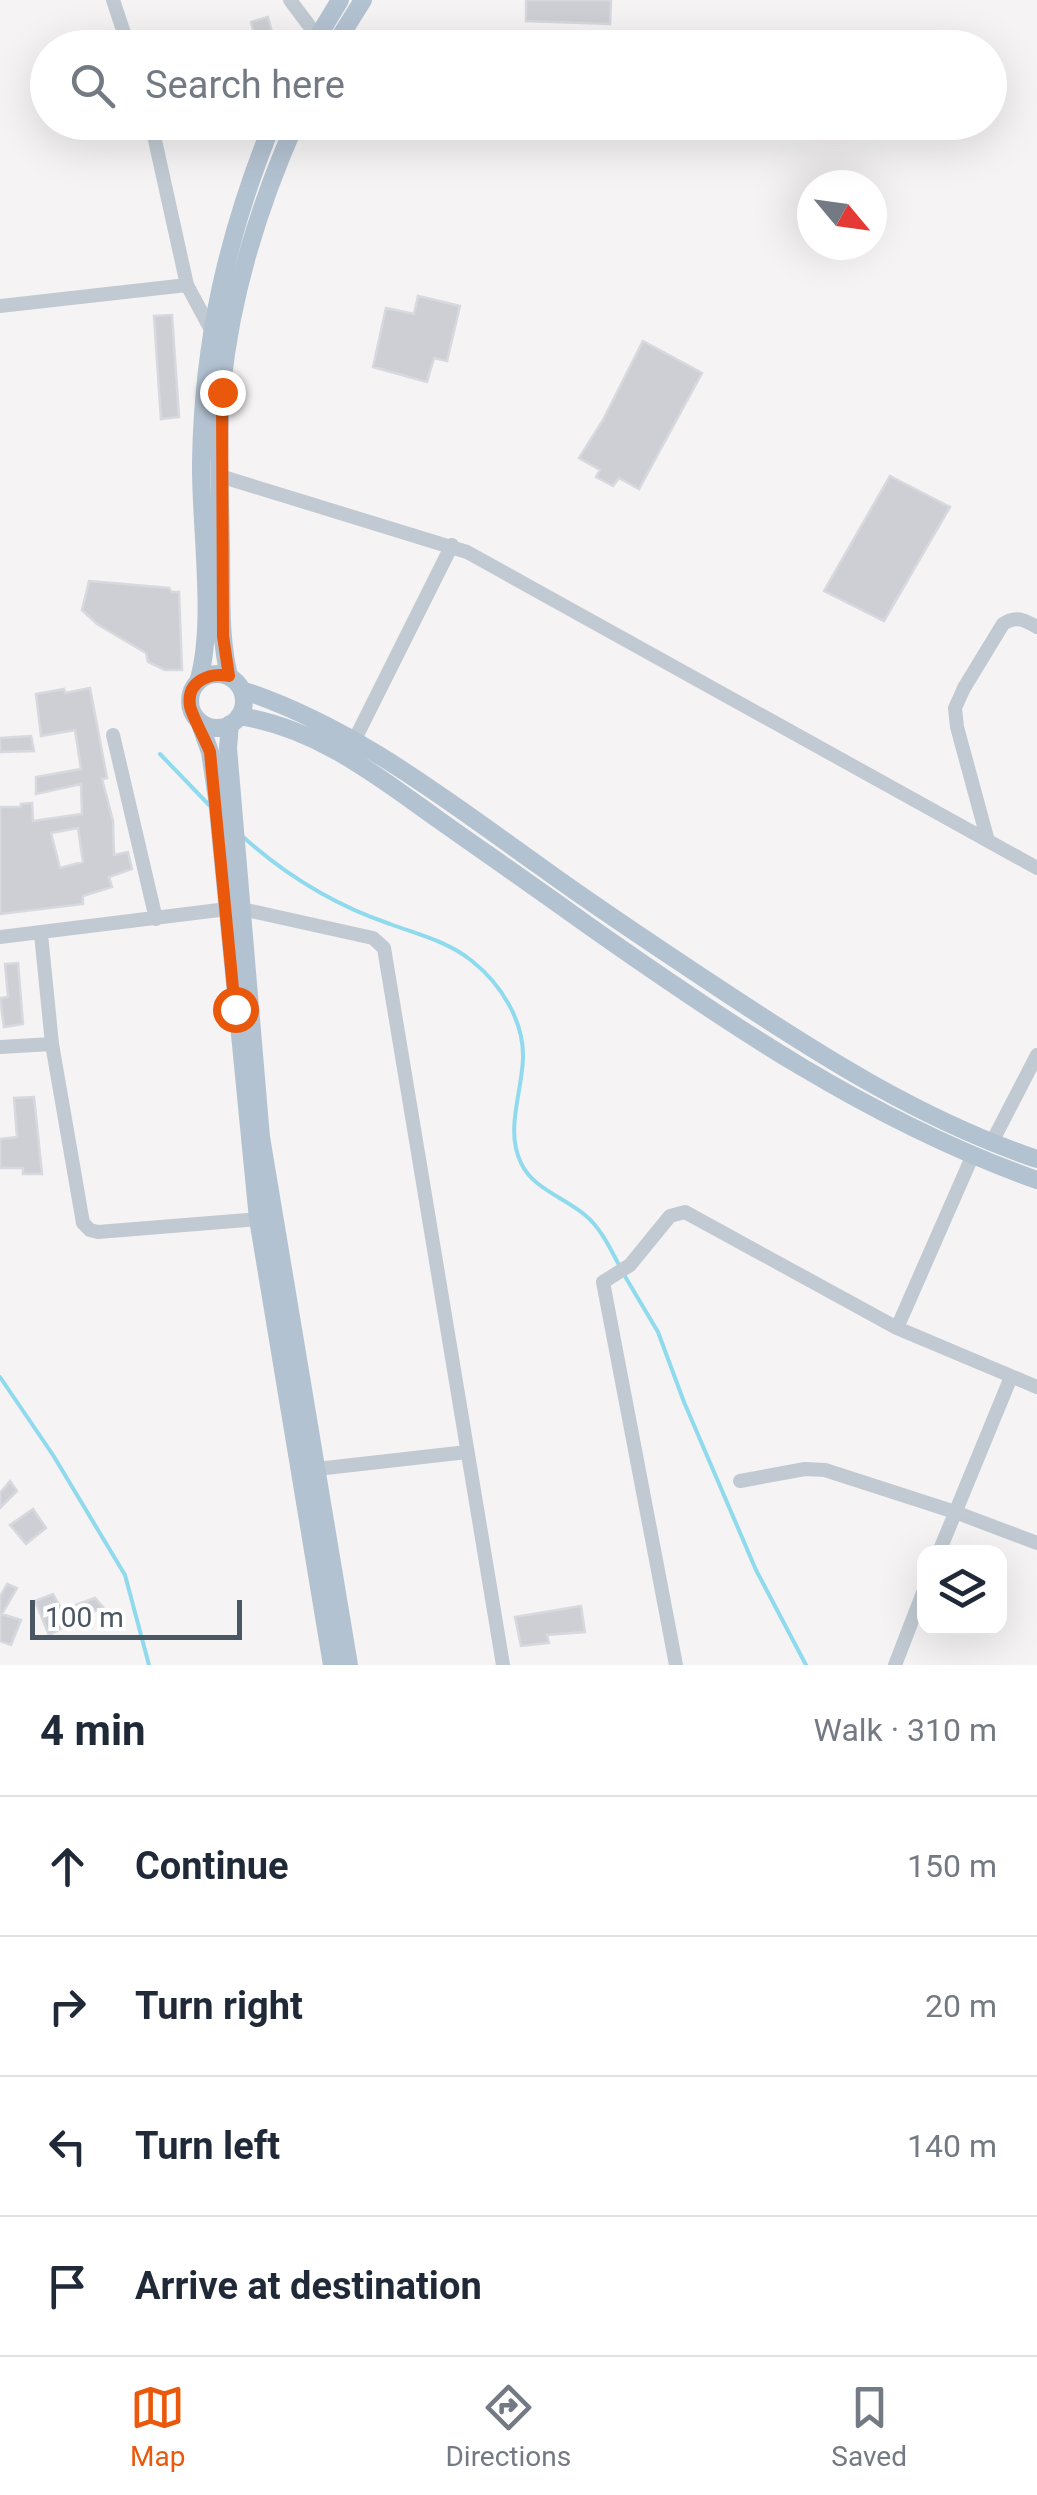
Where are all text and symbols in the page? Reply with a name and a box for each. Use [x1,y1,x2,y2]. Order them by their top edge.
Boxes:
search box [30,30,1007,140]
icon: search [65,58,120,113]
text: Search here [145,63,345,107]
north arrow [797,170,887,260]
route end [200,370,246,416]
route start [213,987,259,1033]
map controls [917,1545,1007,1635]
button: layers [917,1545,1007,1635]
scale bar [30,1595,242,1640]
text: 100 m [45,1601,124,1634]
text: 4 min [40,1706,146,1755]
text: Walk · 310 m [814,1711,997,1749]
icon: ahead [40,1839,95,1894]
text: Continue [135,1844,289,1888]
text: 150 m [907,1847,997,1885]
icon: right [40,1979,95,2034]
text: Turn right [135,1984,303,2028]
text: 20 m [925,1987,997,2025]
icon: left [40,2119,95,2174]
text: Turn left [135,2124,280,2168]
text: 140 m [907,2127,997,2165]
icon: arrive [40,2259,95,2314]
text: Arrive at destination [135,2264,482,2308]
tab: Map [130,2380,185,2473]
tab: Directions [445,2380,571,2473]
tab: Saved [831,2380,907,2473]

